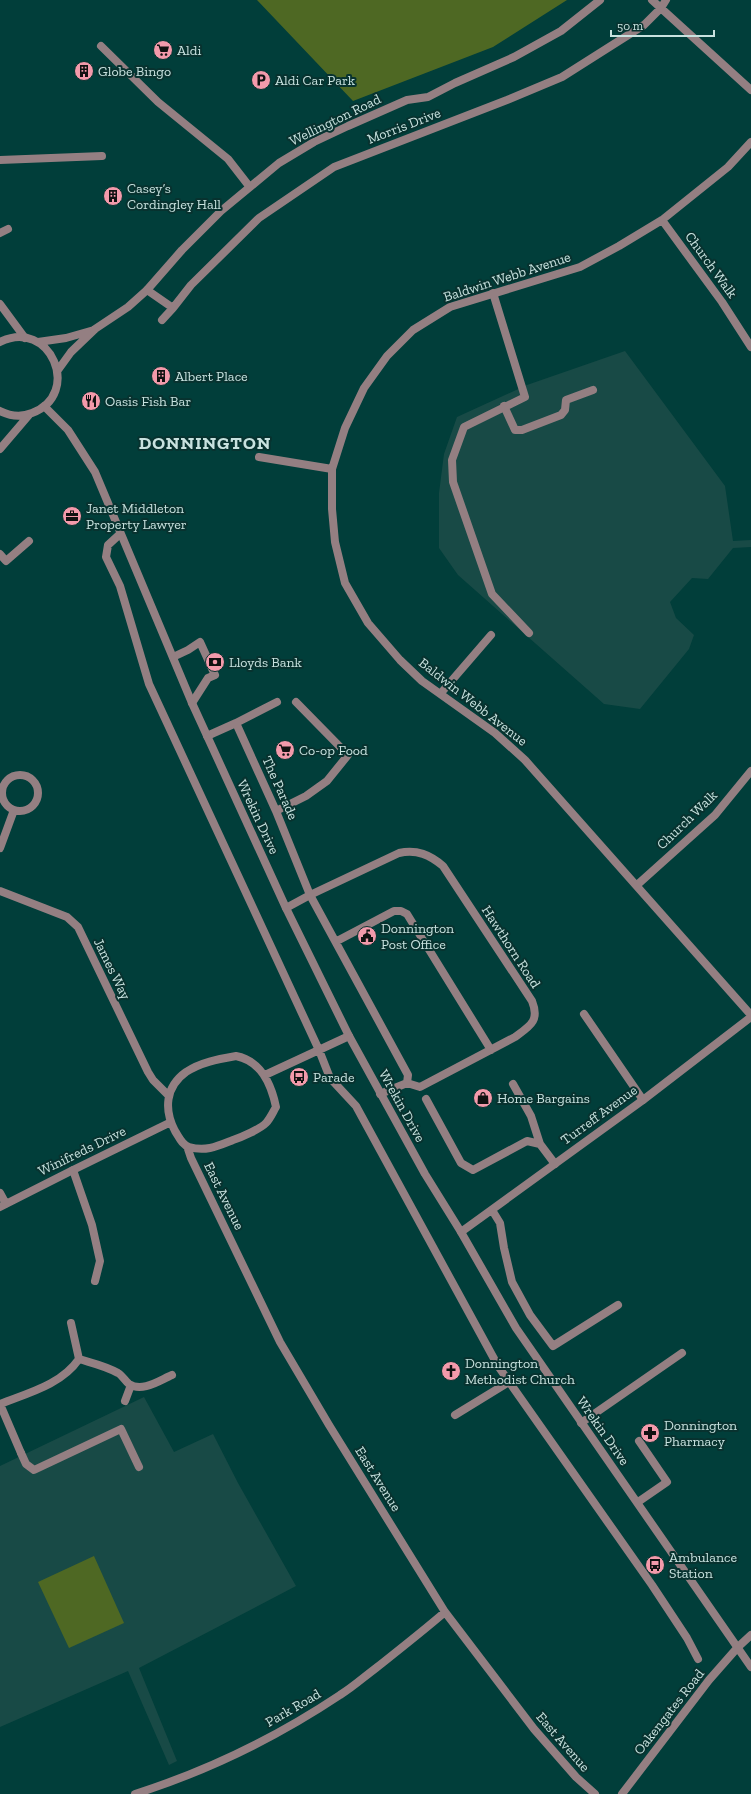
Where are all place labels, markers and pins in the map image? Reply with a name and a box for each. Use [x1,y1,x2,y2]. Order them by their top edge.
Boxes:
supermarket icon: Aldi [152,39,174,61]
place label: Aldi [177,42,201,59]
building icon: Globe Bingo [73,60,95,82]
place label: Globe Bingo [98,63,171,80]
parking icon: Aldi Car Park [250,69,272,91]
place label: Aldi Car Park [275,72,356,89]
place label: Casey’s Cordingley Hall [127,180,221,213]
building icon: Casey’s Cordingley Hall [102,185,124,207]
building icon: Albert Place [150,365,172,387]
place label: Albert Place [175,368,248,385]
restaurant icon: Oasis Fish Bar [80,390,102,412]
place label: Oasis Fish Bar [105,393,191,410]
place label: Janet Middleton Property Lawyer [86,500,187,533]
office icon: Janet Middleton Property Lawyer [61,505,83,527]
bank icon: Lloyds Bank [204,651,226,673]
place label: Lloyds Bank [229,654,303,671]
supermarket icon: Co-op Food [274,739,296,761]
place label: Co-op Food [299,742,368,759]
place label: Donnington Post Office [381,920,454,953]
public building icon: Donnington Post Office [356,925,378,947]
bus stop icon: Parade [288,1066,310,1088]
place label: Parade [313,1069,355,1086]
shop icon: Home Bargains [472,1087,494,1109]
place label: Home Bargains [497,1090,590,1107]
place label: Donnington Methodist Church [465,1355,575,1388]
church icon: Donnington Methodist Church [440,1360,462,1382]
place label: Donnington Pharmacy [664,1417,737,1450]
pharmacy icon: Donnington Pharmacy [639,1422,661,1444]
place label: Ambulance Station [669,1549,737,1582]
bus stop icon: Ambulance Station [644,1554,666,1576]

